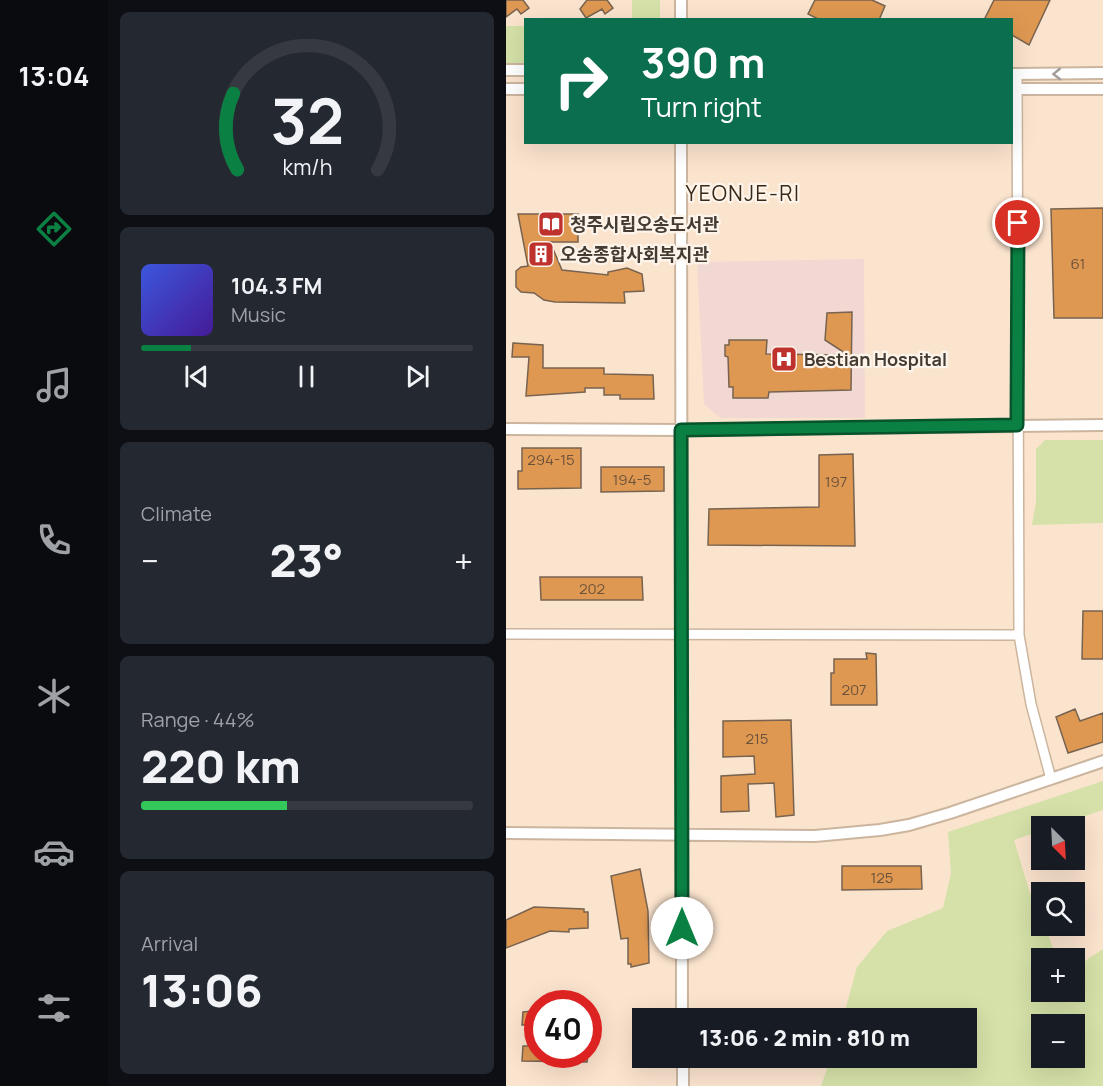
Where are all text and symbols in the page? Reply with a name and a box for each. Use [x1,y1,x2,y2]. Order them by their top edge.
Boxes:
text: 390 m [641,33,765,91]
icon: right [542,42,620,120]
text: 13:04 [19,57,89,94]
one-way arrow [1053,68,1062,80]
text: 32 [270,78,344,164]
text: Turn right [641,88,762,125]
text: km/h [282,153,332,182]
district label: YEONJE-RI [686,179,800,207]
pin [992,197,1043,248]
icon: arrive [1001,206,1034,239]
icon: directions [33,208,75,250]
library icon: 청주시립오송도서관 [536,209,566,239]
place label: 청주시립오송도서관 [570,212,719,236]
building icon: 오송종합사회복지관 [526,239,556,269]
place label: 오송종합사회복지관 [560,242,709,266]
house number: 61 [1071,253,1085,274]
text: 104.3 FM [231,271,322,301]
text: Music [231,301,286,328]
hospital icon: Bestian Hospital [769,344,799,374]
place label: Bestian Hospital [804,347,947,371]
icon: previous [180,360,213,393]
icon: pause [290,360,323,393]
icon: next [401,360,434,393]
icon: music [33,364,75,406]
house number: 294-15 [527,449,575,470]
house number: 194-5 [613,469,651,490]
house number: 197 [825,471,847,492]
text: Climate [141,500,212,527]
icon: phone [33,519,75,561]
text: 23° [269,529,343,591]
text: − [141,538,159,583]
text: + [454,538,473,583]
house number: 202 [579,578,605,599]
icon: climate [33,675,75,717]
house number: 207 [841,679,867,700]
text: Range · 44% [141,706,254,733]
house number: 215 [745,728,769,749]
text: 220 km [141,735,301,797]
north arrow [1031,816,1085,870]
map controls [1031,816,1085,1068]
icon: car [33,831,75,873]
house number: 125 [870,867,894,888]
button: search [1031,882,1085,936]
position arrow [650,896,714,960]
text: Arrival [141,930,198,957]
button: + [1031,948,1085,1002]
text: 13:06 [141,959,262,1021]
icon: filters [33,987,75,1029]
speed limit sign: 40 [524,990,602,1068]
button: − [1031,1014,1085,1068]
text: 13:06 · 2 min · 810 m [699,1023,910,1053]

